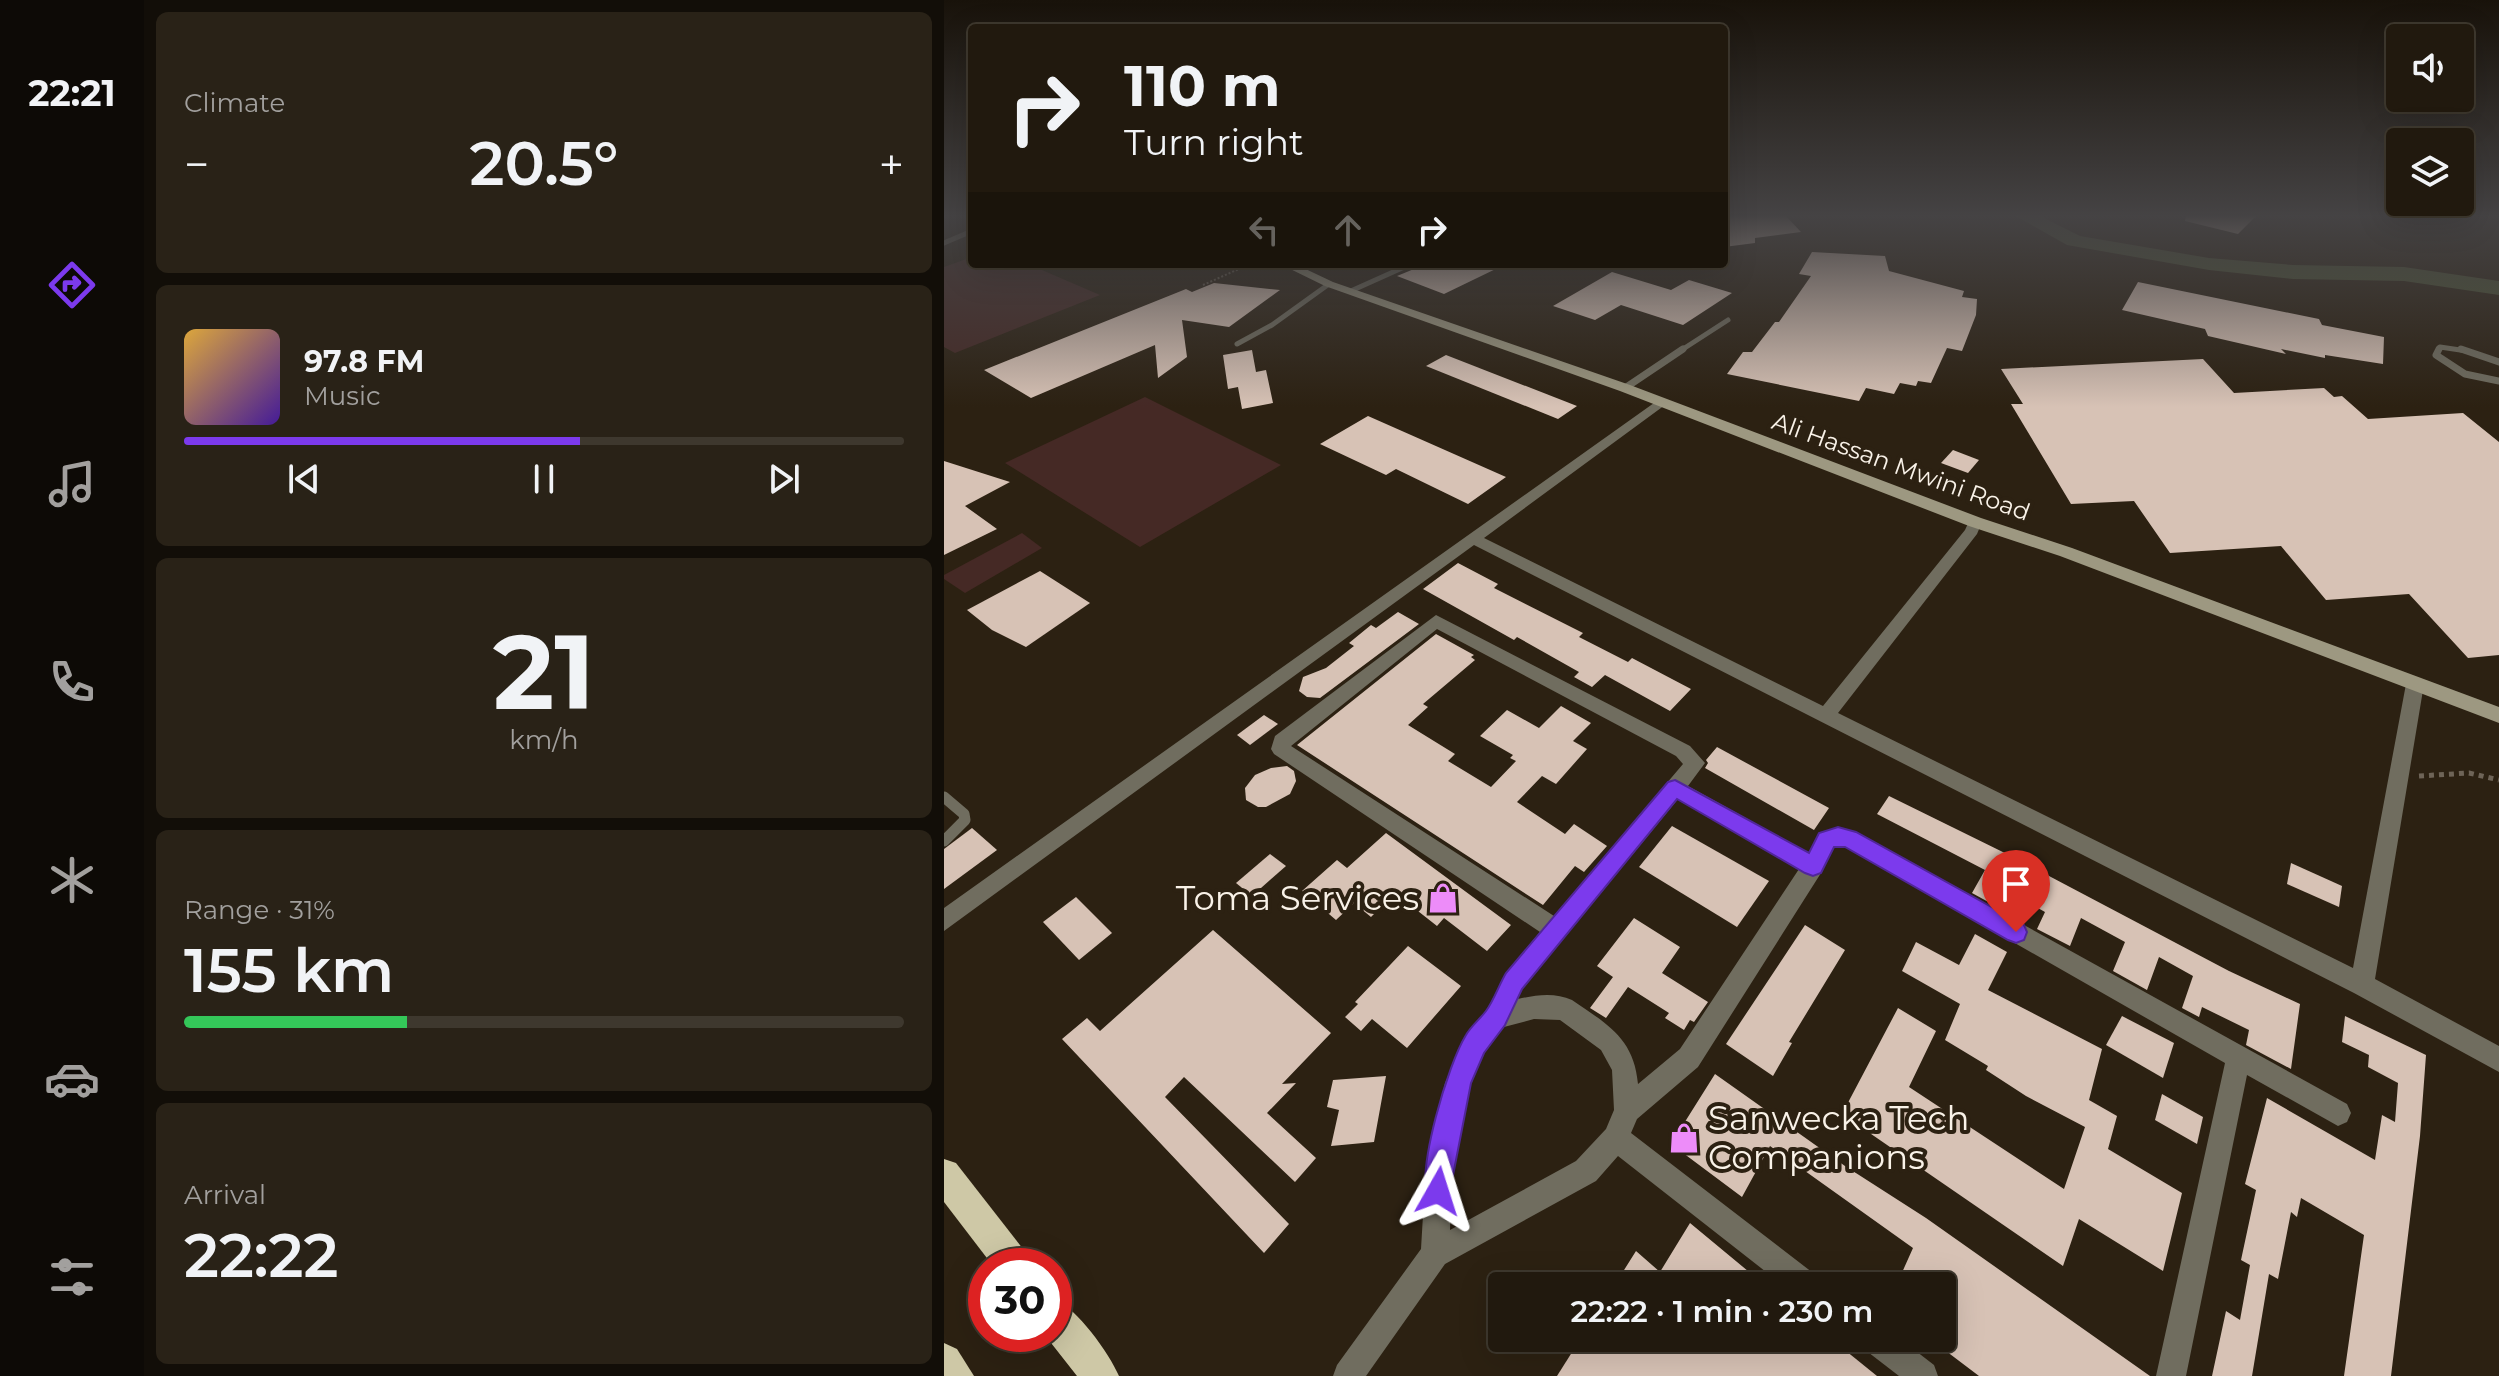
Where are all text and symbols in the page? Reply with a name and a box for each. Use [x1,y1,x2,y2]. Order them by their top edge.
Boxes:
map controls [2386,24,2474,216]
button: sound [2386,24,2474,112]
text: 110 m [1124,52,1281,120]
icon: right [992,56,1096,160]
text: 22:21 [28,71,116,115]
text: Climate [184,87,285,119]
text: Turn right [1124,120,1304,164]
text: 20.5° [470,127,618,200]
button: layers [2386,128,2474,216]
text: − [184,137,209,191]
text: + [879,137,904,191]
icon: left [1242,208,1286,252]
icon: ahead [1326,208,1370,252]
icon: right [1410,208,1454,252]
icon: directions [44,257,100,313]
text: 97.8 FM [304,343,424,380]
text: Music [304,380,381,412]
street label: Ali Hassan Mwini Road [1768,406,2034,527]
icon: music [44,456,100,512]
icon: previous [282,457,326,501]
icon: pause [522,457,566,501]
icon: next [762,457,806,501]
text: 21 [493,608,595,735]
icon: phone [44,654,100,710]
text: km/h [509,724,579,756]
pin [1982,850,2050,932]
icon: climate [44,852,100,908]
icon: arrive [1994,862,2038,906]
place label: Toma Services [1176,877,1419,919]
shop icon: Toma Services [1426,881,1460,915]
text: Range · 31% [184,894,335,926]
text: 155 km [184,934,394,1007]
icon: car [44,1051,100,1107]
place label: Sanwecka Tech Companions [1708,1097,1969,1178]
shop icon: Sanwecka Tech Companions [1667,1121,1701,1155]
position arrow [1396,1149,1480,1233]
text: Arrival [184,1179,266,1211]
text: 22:22 [184,1219,338,1292]
speed limit sign: 30 [968,1248,1072,1352]
icon: filters [44,1249,100,1305]
text: 22:22 · 1 min · 230 m [1571,1293,1873,1330]

